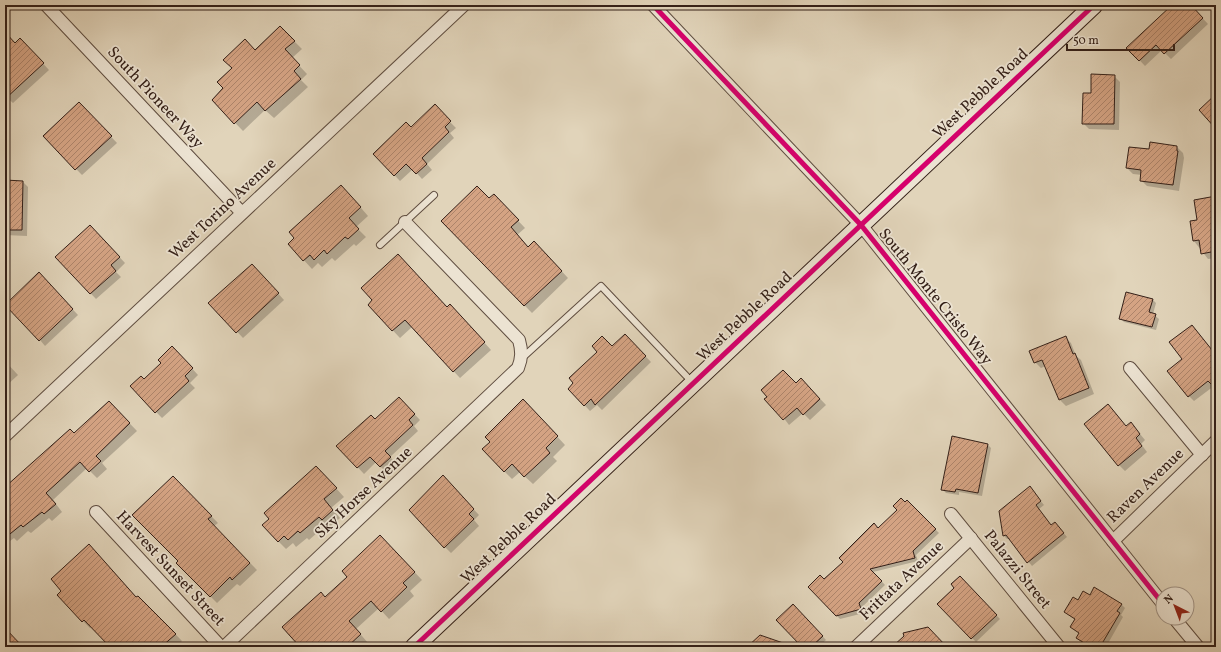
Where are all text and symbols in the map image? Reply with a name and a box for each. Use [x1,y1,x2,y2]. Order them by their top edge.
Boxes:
scale bar [1067,26,1174,52]
text: 50 m [1073,33,1099,49]
street label: South Pioneer Way [102,42,208,154]
street label: West Pebble Road [928,44,1034,144]
street label: West Torino Avenue [165,153,281,265]
street label: South Monte Cristo Way [873,224,997,370]
street label: West Pebble Road [692,267,798,367]
street label: Sky Horse Avenue [310,442,418,544]
street label: Raven Avenue [1103,444,1189,528]
street label: West Pebble Road [456,489,562,589]
street label: Harvest Sunset Street [111,506,230,632]
street label: Palazzi Street [978,526,1056,615]
street label: Frittata Avenue [855,536,949,626]
north arrow [1155,586,1195,626]
text: N [1161,591,1177,608]

